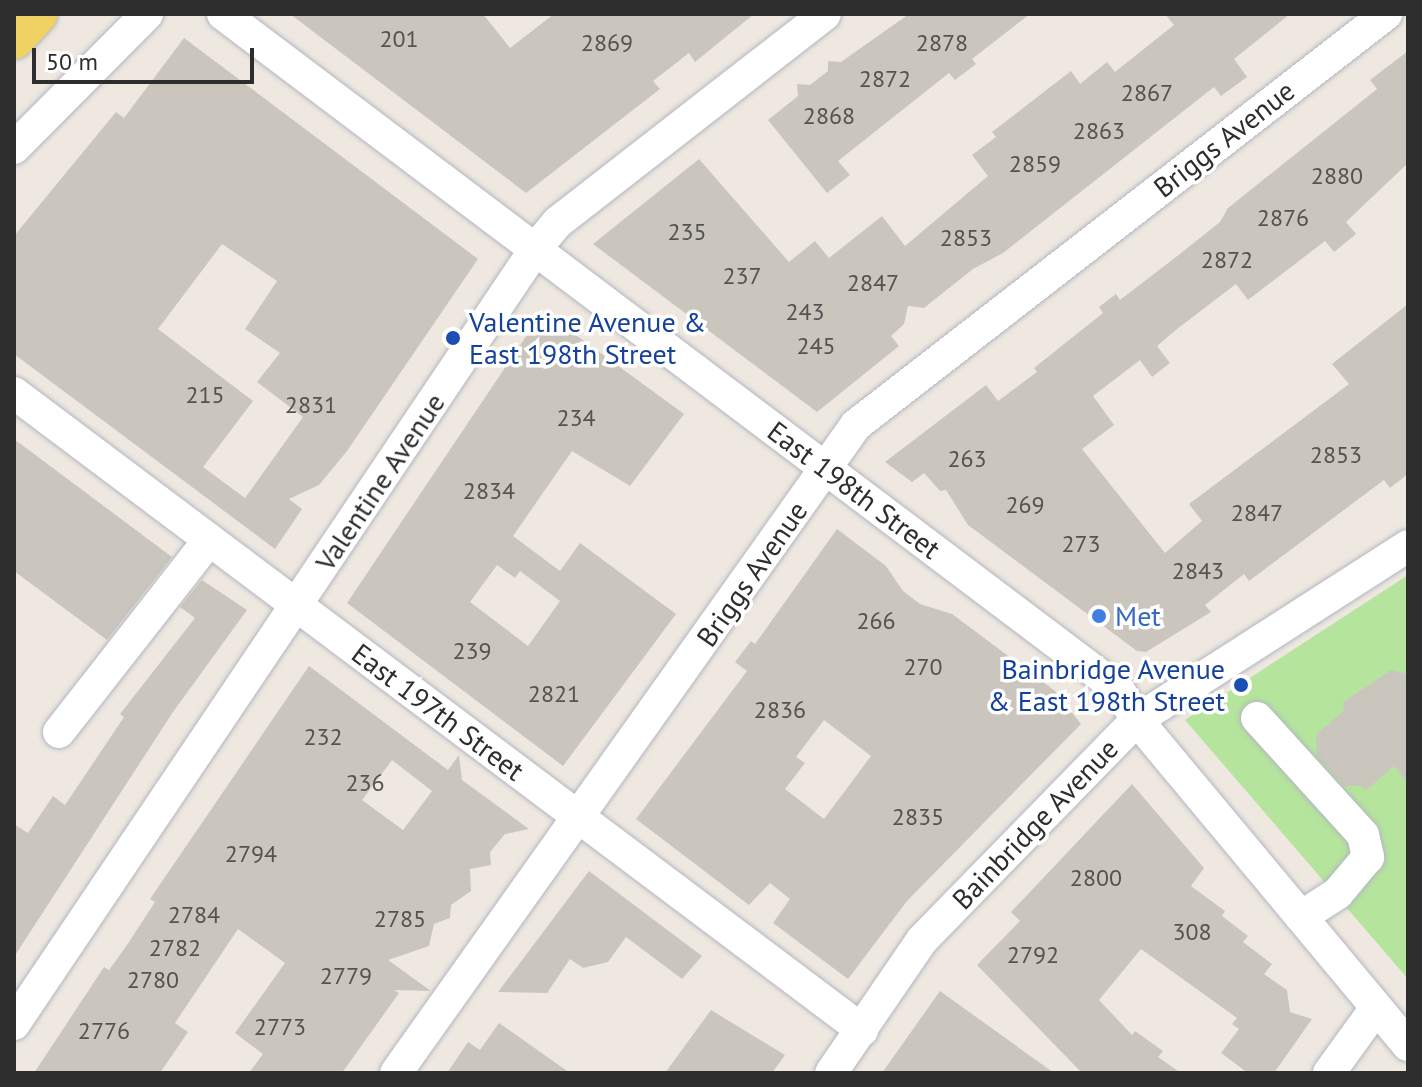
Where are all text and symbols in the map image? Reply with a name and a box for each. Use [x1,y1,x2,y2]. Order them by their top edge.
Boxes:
house number: 201 [379,25,419,53]
house number: 2869 [581,29,633,57]
house number: 2878 [916,29,968,57]
scale bar [36,32,258,82]
text: 50 m [46,46,98,77]
house number: 2872 [859,65,911,93]
street label: Briggs Avenue [1147,73,1301,205]
house number: 2867 [1121,79,1173,107]
house number: 2868 [803,102,855,130]
house number: 2863 [1073,117,1125,145]
house number: 2859 [1009,150,1061,178]
house number: 2880 [1311,162,1363,190]
house number: 2876 [1257,204,1309,232]
house number: 235 [667,218,707,246]
house number: 2853 [940,224,992,252]
house number: 2872 [1201,246,1253,274]
house number: 237 [722,262,762,290]
house number: 2847 [847,269,899,297]
house number: 243 [785,298,825,326]
place label: Valentine Avenue & East 198th Street [469,305,707,371]
marker: Valentine Avenue & East 198th Street [444,329,462,347]
house number: 245 [796,332,836,360]
house number: 215 [185,381,225,409]
street label: Valentine Avenue [308,387,452,577]
house number: 2831 [285,391,337,419]
house number: 234 [556,404,596,432]
street label: East 198th Street [761,414,947,566]
house number: 2853 [1310,441,1362,469]
house number: 263 [947,445,987,473]
house number: 2834 [463,477,515,505]
house number: 269 [1005,491,1045,519]
street label: Briggs Avenue [689,495,815,653]
house number: 2847 [1231,499,1283,527]
house number: 273 [1061,530,1101,558]
house number: 2843 [1172,557,1224,585]
place label: Met [1115,599,1161,633]
house number: 266 [856,607,896,635]
marker: Met [1090,607,1108,625]
street label: East 197th Street [345,636,531,788]
house number: 239 [452,637,492,665]
place label: Bainbridge Avenue & East 198th Street [988,652,1225,718]
house number: 270 [903,653,943,681]
marker: Bainbridge Avenue & East 198th Street [1232,676,1250,694]
house number: 2821 [528,680,580,708]
house number: 2836 [754,696,806,724]
house number: 232 [303,723,343,751]
street label: Bainbridge Avenue [945,732,1125,916]
house number: 236 [345,769,385,797]
house number: 2835 [892,803,944,831]
house number: 2794 [225,840,277,868]
house number: 2800 [1070,864,1122,892]
house number: 2784 [168,901,220,929]
house number: 2785 [374,905,426,933]
house number: 308 [1172,918,1212,946]
house number: 2782 [149,934,201,962]
house number: 2792 [1007,941,1059,969]
house number: 2779 [320,962,372,990]
house number: 2780 [127,966,179,994]
house number: 2773 [254,1013,306,1041]
house number: 2776 [78,1017,130,1045]

